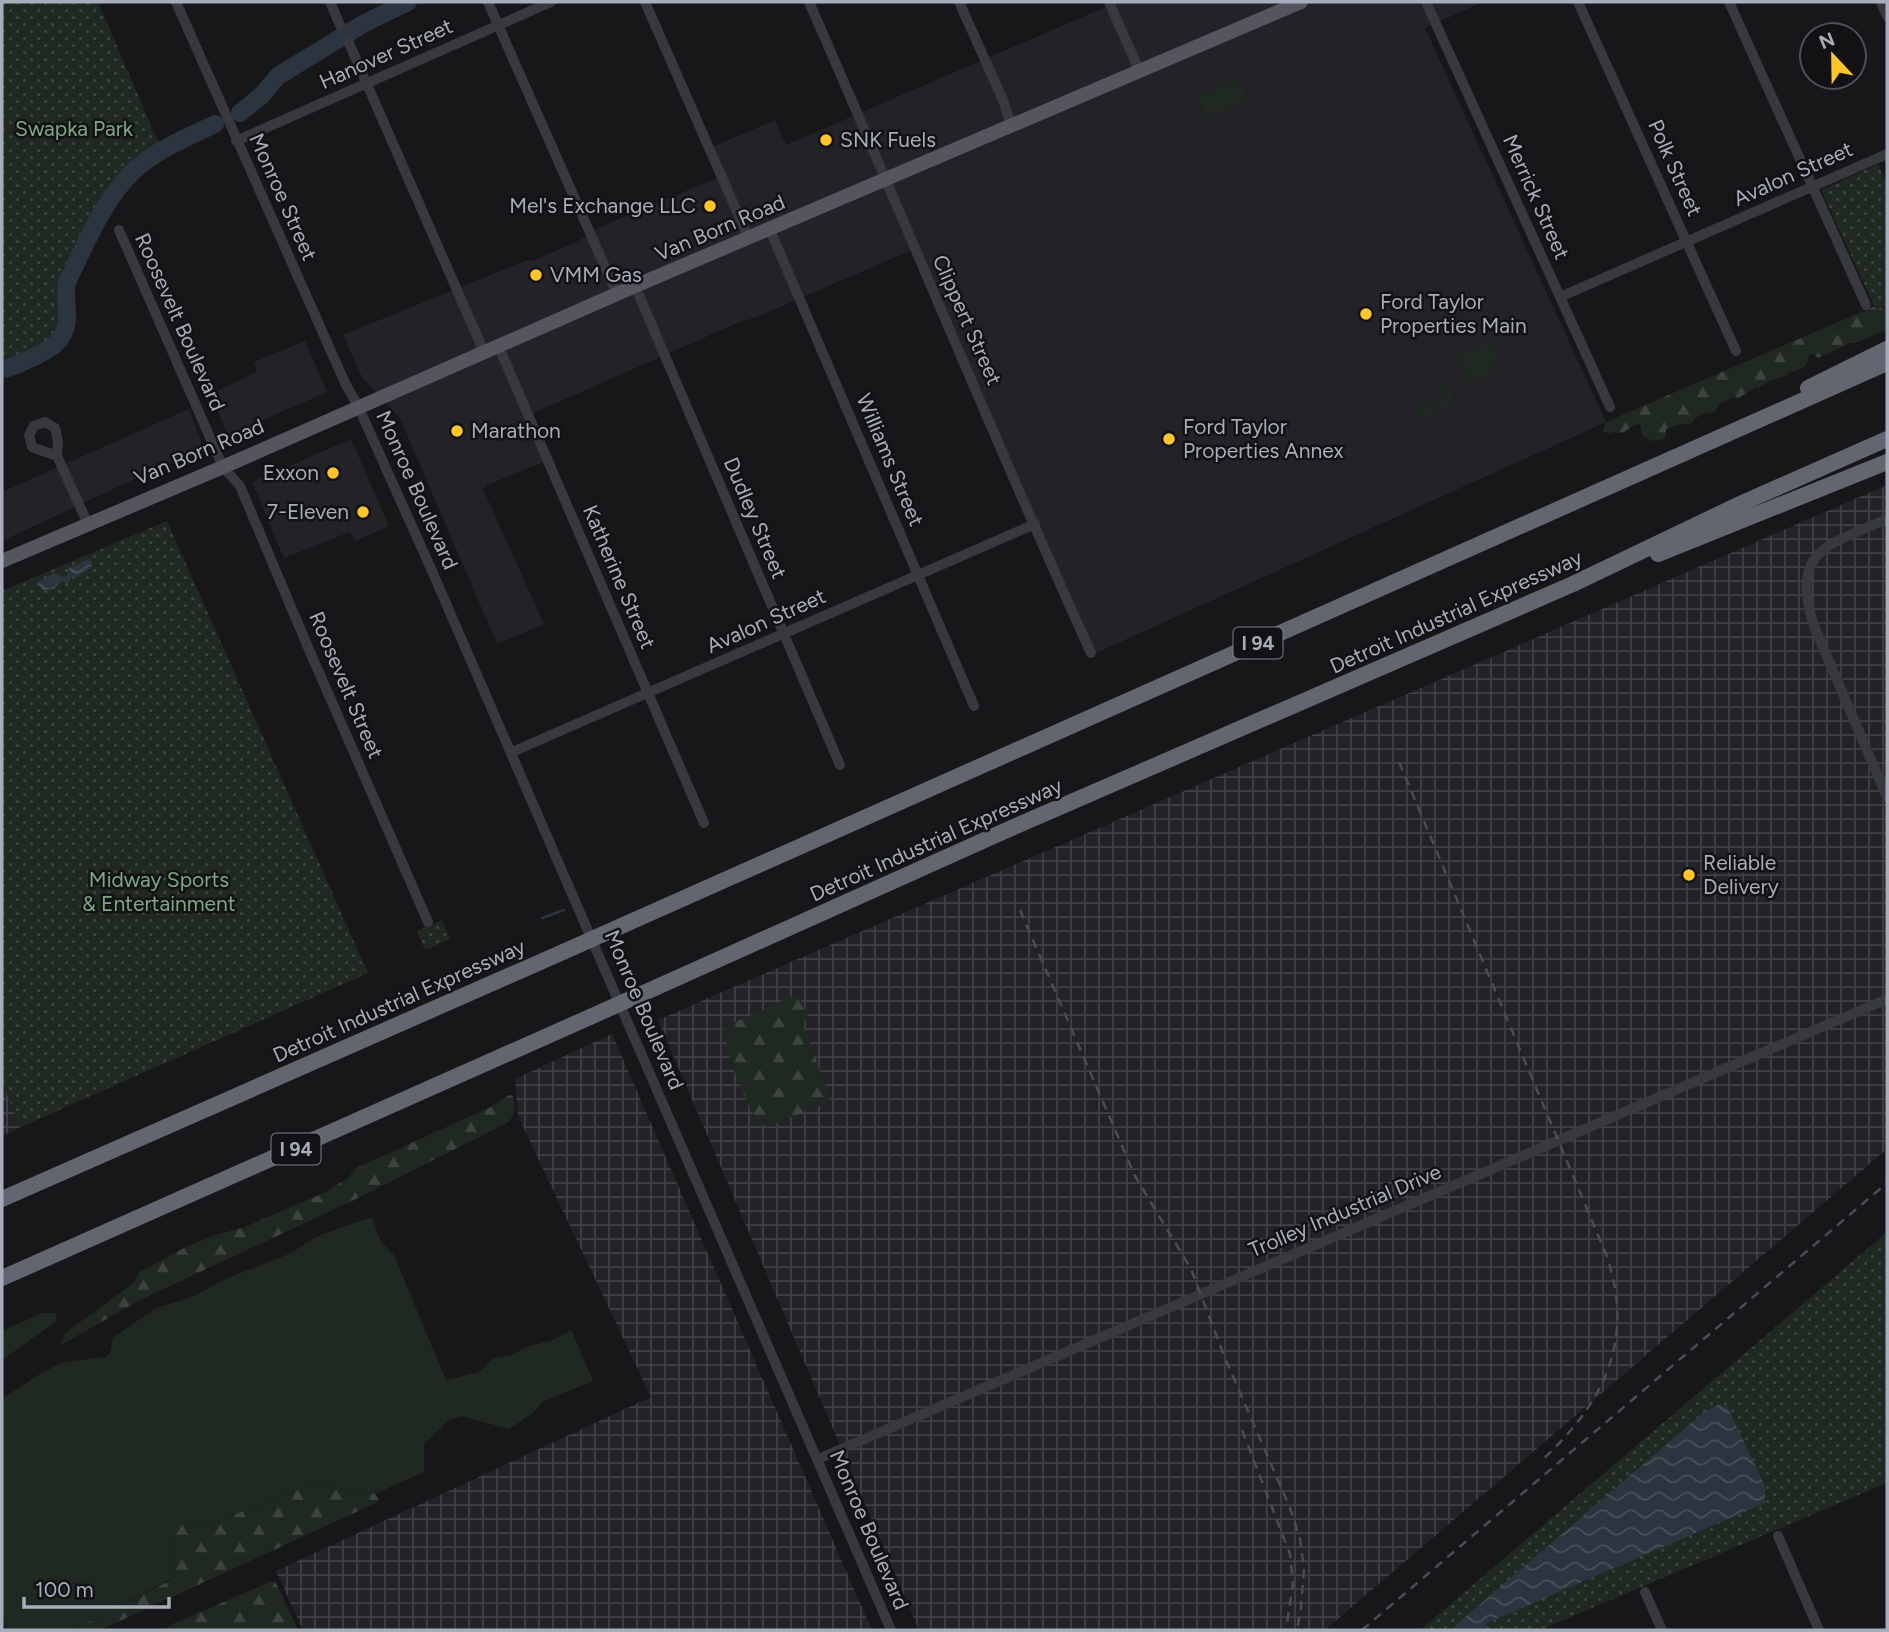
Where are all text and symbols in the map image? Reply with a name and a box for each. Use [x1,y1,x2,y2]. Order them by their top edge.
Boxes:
street label: Hanover Street [315,13,456,94]
north arrow [1798,21,1868,91]
text: N [1816,27,1838,54]
park label: Swapka Park [15,116,134,141]
street label: Polk Street [1643,116,1708,220]
place label: SNK Fuels [840,127,936,152]
street label: Monroe Street [244,129,323,264]
street label: Merrick Street [1498,131,1575,263]
marker: SNK Fuels [818,132,834,148]
street label: Avalon Street [1729,136,1856,211]
street label: Van Born Road [651,189,789,266]
place label: Mel's Exchange LLC [509,193,696,218]
marker: Mel's Exchange LLC [702,198,718,214]
street label: Roosevelt Boulevard [130,229,231,414]
street label: Clippert Street [928,251,1007,389]
place label: VMM Gas [550,262,642,287]
marker: VMM Gas [528,267,544,283]
place label: Ford Taylor Properties Main [1380,289,1527,338]
marker: Ford Taylor Properties Main [1358,306,1374,322]
street label: Williams Street [851,390,930,530]
street label: Monroe Boulevard [371,407,464,573]
street label: Van Born Road [130,413,268,490]
place label: Ford Taylor Properties Annex [1183,414,1344,463]
place label: Marathon [471,418,561,443]
marker: Marathon [449,423,465,439]
marker: Ford Taylor Properties Annex [1161,431,1177,447]
street label: Dudley Street [719,453,792,582]
place label: Exxon [263,460,319,485]
marker: Exxon [325,465,341,481]
place label: 7-Eleven [267,499,349,524]
street label: Katherine Street [578,501,661,652]
marker: 7-Eleven [355,504,371,520]
street label: Detroit Industrial Expressway [1326,544,1586,679]
street label: Avalon Street [702,583,829,658]
street label: Roosevelt Street [304,608,389,762]
road number: I 94 [1234,628,1282,658]
street label: Detroit Industrial Expressway [806,772,1066,907]
place label: Reliable Delivery [1703,850,1779,899]
park label: Midway Sports & Entertainment [82,867,236,916]
marker: Reliable Delivery [1681,867,1697,883]
street label: Monroe Boulevard [600,926,689,1093]
street label: Detroit Industrial Expressway [269,933,529,1068]
road number: I 94 [272,1134,320,1164]
street label: Trolley Industrial Drive [1245,1159,1445,1262]
street label: Monroe Boulevard [825,1446,914,1613]
scale bar [24,1566,170,1610]
text: 100 m [35,1577,94,1602]

